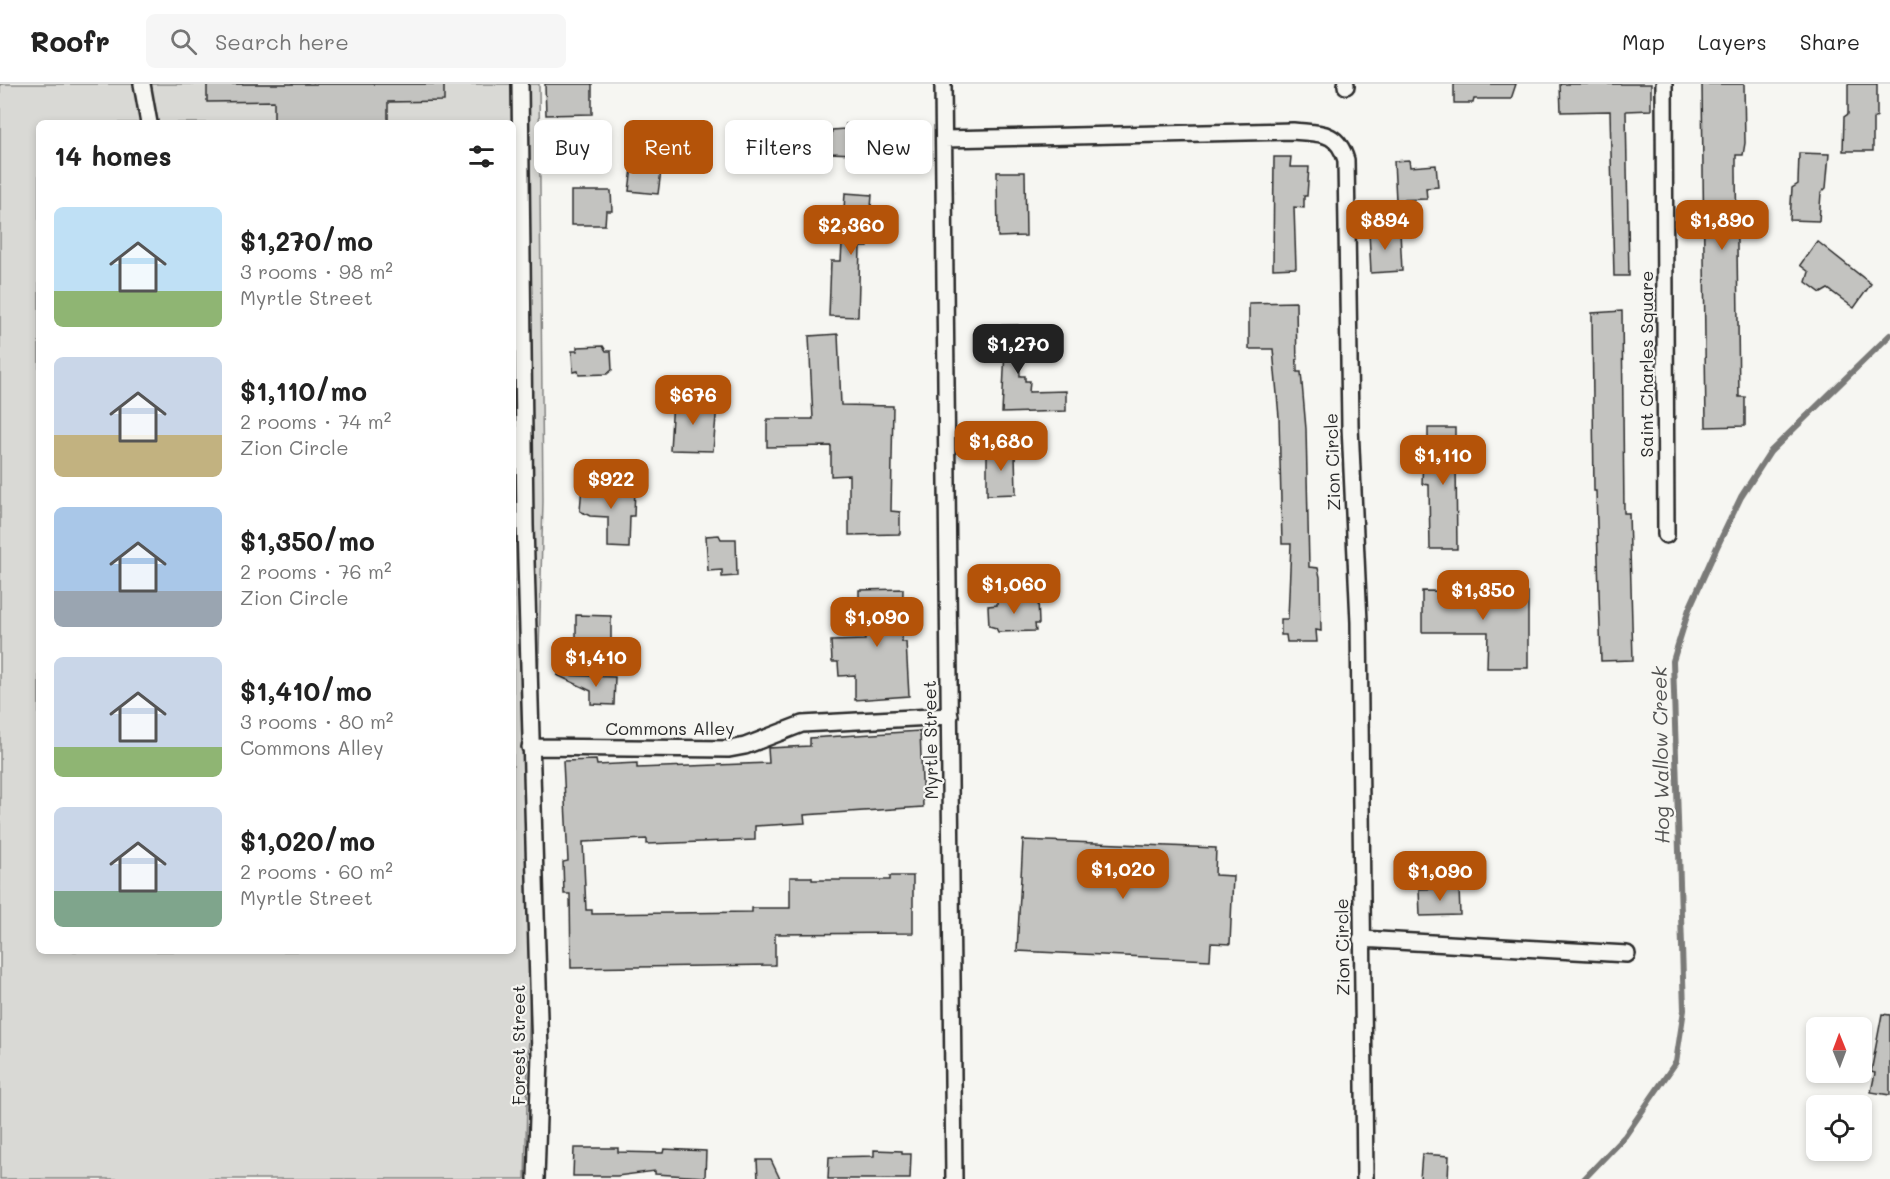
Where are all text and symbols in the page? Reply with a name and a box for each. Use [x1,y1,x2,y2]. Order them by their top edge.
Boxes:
search box [146,14,566,68]
text: Roofr [30,23,110,59]
icon: search [167,25,200,58]
text: Search here [215,27,349,56]
text: Map [1622,28,1665,55]
text: Layers [1698,28,1767,55]
text: Share [1800,28,1860,55]
chip: Buy [534,120,612,174]
chip: Rent [624,120,713,174]
chip: Filters [725,120,833,174]
chip: New [845,120,932,174]
text: 14 homes [54,139,172,173]
icon: filters [465,140,498,173]
pin: $894 [1349,200,1421,251]
pin: $1,890 [1673,200,1771,251]
pin: $2,360 [802,205,900,256]
text: $894 [1360,206,1410,232]
text: $1,890 [1690,206,1754,232]
text: $2,360 [818,211,884,237]
text: $1,270/mo [240,224,373,258]
icon: home [102,231,174,303]
text: 3 rooms · 98 m² [240,258,393,284]
street label: Saint Charles Square [1634,271,1658,457]
text: Myrtle Street [240,284,373,310]
pin: $1,270 [969,324,1067,375]
text: $1,270 [987,330,1049,356]
text: $1,110/mo [240,374,367,408]
pin: $676 [657,375,729,426]
icon: home [102,381,174,453]
text: $676 [669,381,717,407]
text: 2 rooms · 74 m² [240,408,391,434]
street label: Zion Circle [1318,413,1346,511]
pin: $1,680 [952,421,1050,472]
text: $1,680 [969,427,1033,453]
text: Zion Circle [240,434,349,460]
pin: $1,110 [1394,435,1492,486]
text: $1,110 [1414,441,1472,467]
pin: $922 [575,459,647,510]
text: $922 [588,465,634,491]
text: $1,350/mo [240,524,375,558]
icon: home [102,531,174,603]
text: 2 rooms · 76 m² [240,558,392,584]
pin: $1,060 [965,564,1063,615]
text: $1,060 [981,570,1047,596]
pin: $1,350 [1434,570,1532,621]
text: $1,350 [1451,576,1515,602]
text: Zion Circle [240,584,349,610]
pin: $1,090 [828,597,926,648]
text: $1,090 [844,603,910,629]
pin: $1,410 [547,637,645,688]
text: $1,410 [565,643,627,669]
water label: Hog Wallow Creek [1645,666,1675,844]
text: $1,410/mo [240,674,372,708]
street label: Myrtle Street [917,680,943,800]
icon: home [102,681,174,753]
text: 3 rooms · 80 m² [240,708,393,734]
street label: Commons Alley [605,716,735,740]
text: Commons Alley [240,734,384,760]
text: $1,020/mo [240,824,375,858]
icon: home [102,831,174,903]
pin: $1,020 [1074,849,1172,900]
pin: $1,090 [1391,851,1489,902]
text: $1,020 [1091,855,1155,881]
text: $1,090 [1407,857,1473,883]
text: 2 rooms · 60 m² [240,858,393,884]
text: Myrtle Street [240,884,373,910]
street label: Zion Circle [1329,898,1355,996]
street label: Forest Street [506,985,530,1105]
north arrow [1806,1017,1872,1083]
map controls [1806,1017,1872,1161]
button: locate [1806,1095,1872,1161]

